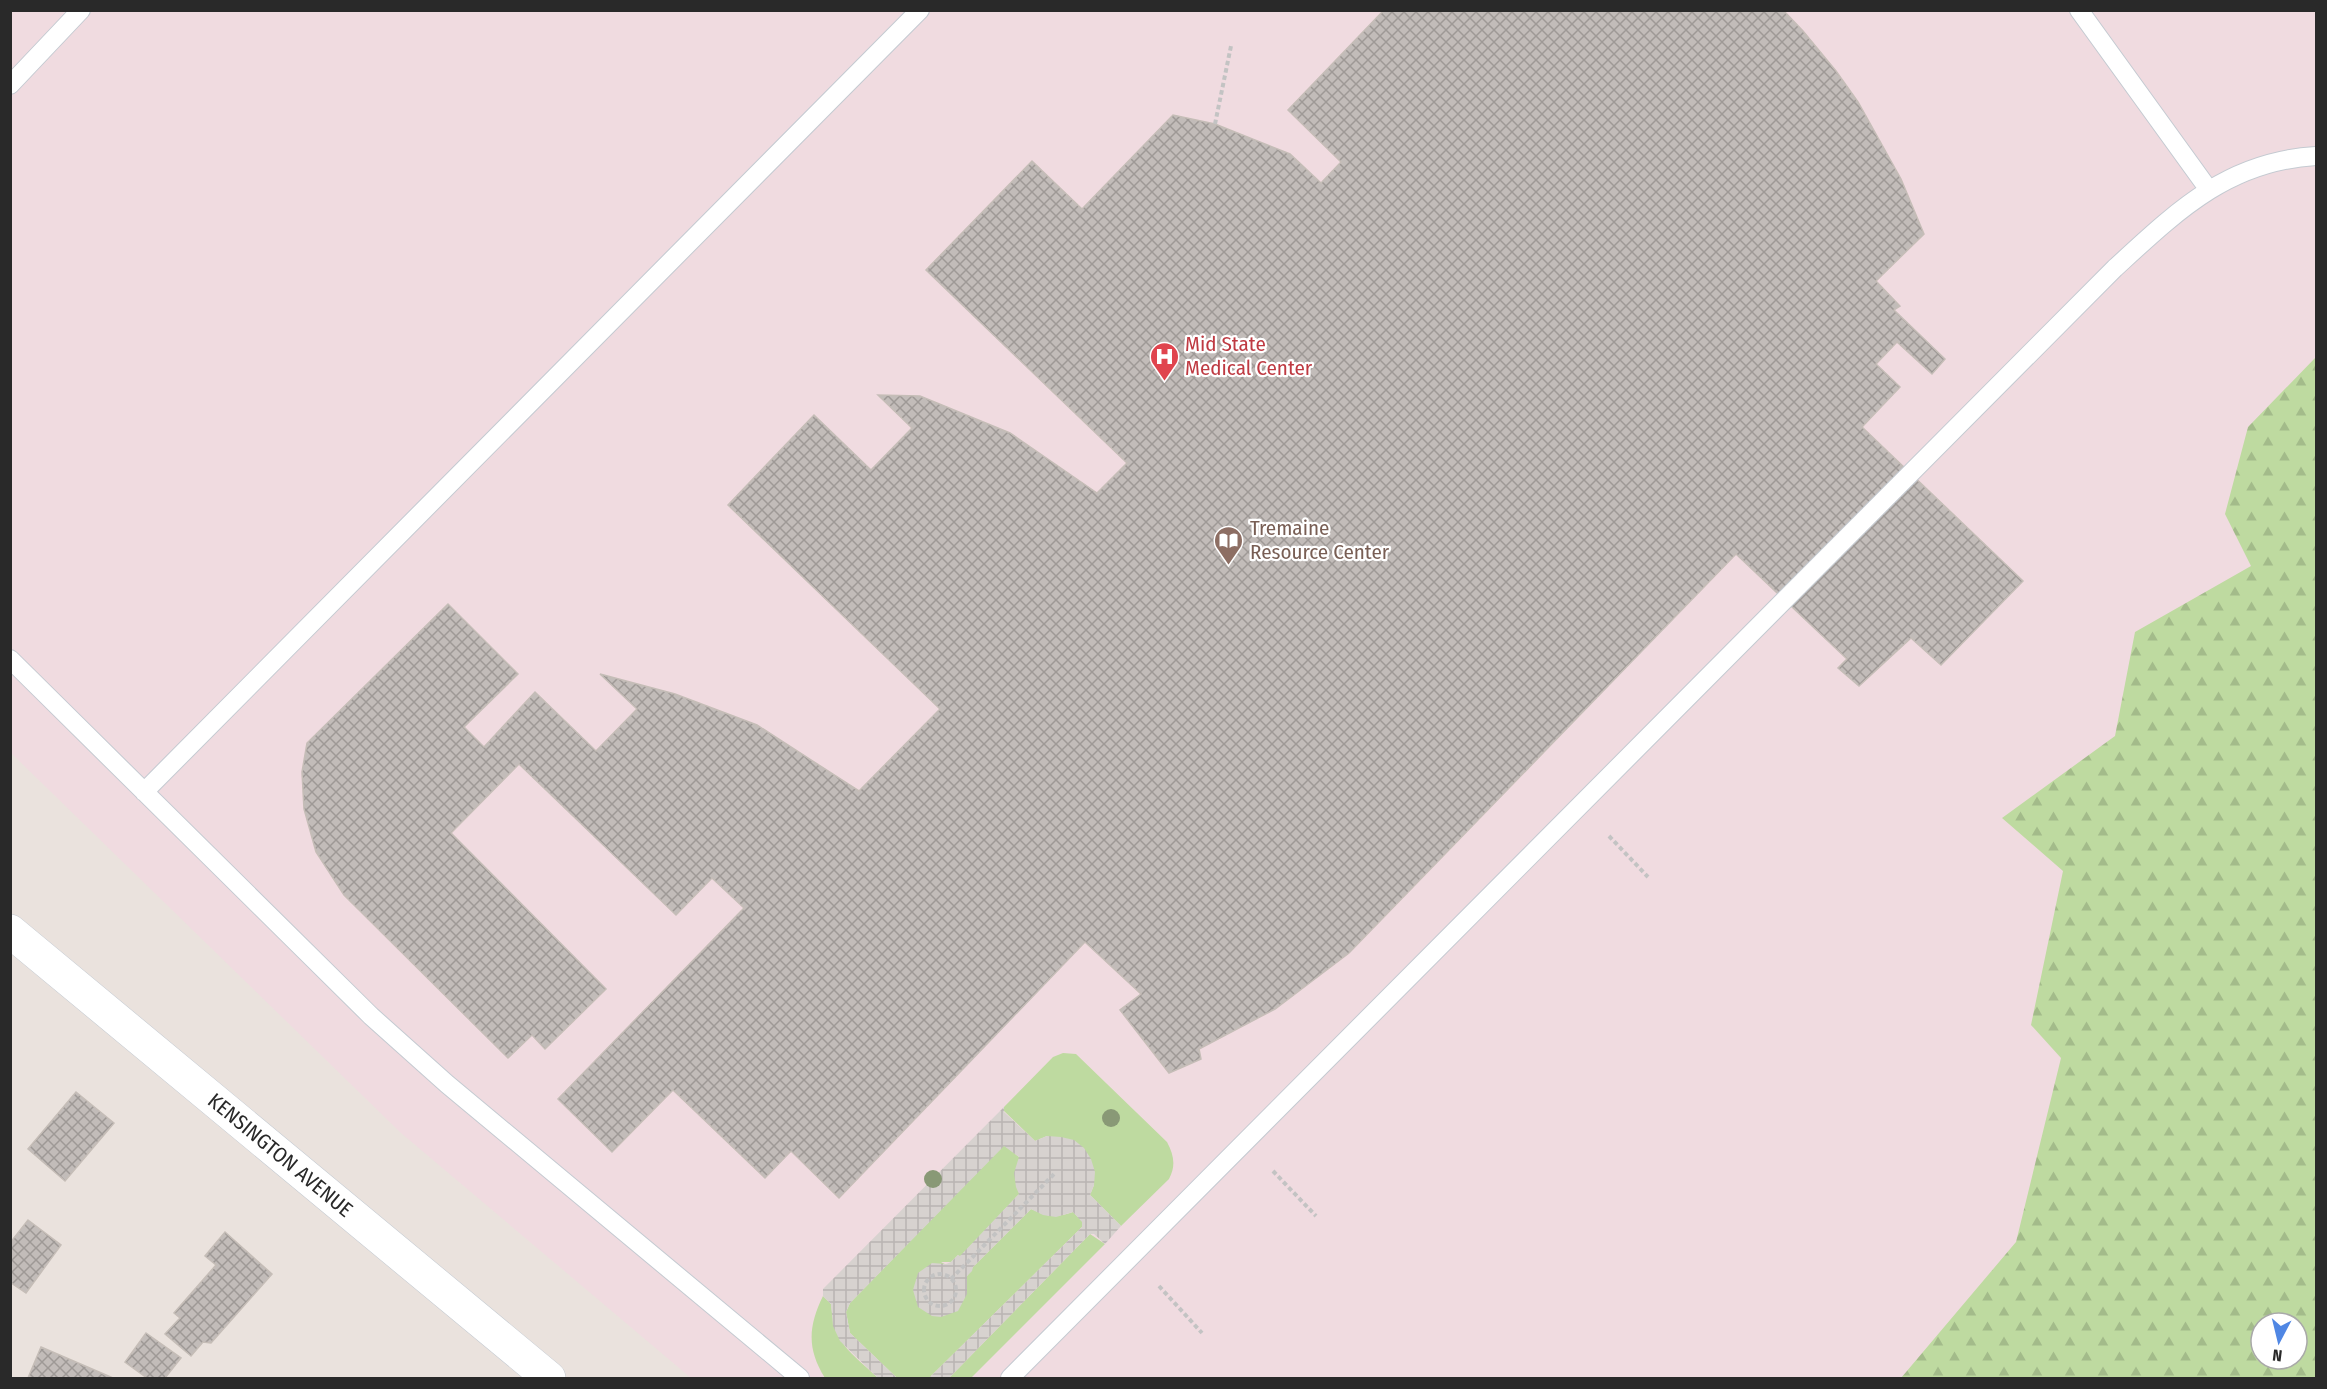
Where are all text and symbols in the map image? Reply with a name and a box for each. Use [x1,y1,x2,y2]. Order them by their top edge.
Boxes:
place label: Mid State Medical Center [1185,331,1313,381]
hospital icon: Mid State Medical Center [1148,340,1180,382]
place label: Tremaine Resource Center [1250,515,1390,565]
library icon: Tremaine Resource Center [1213,524,1245,566]
street label: KENSINGTON AVENUE [203,1088,358,1223]
north arrow [2249,1311,2309,1371]
text: N [2271,1345,2283,1365]

